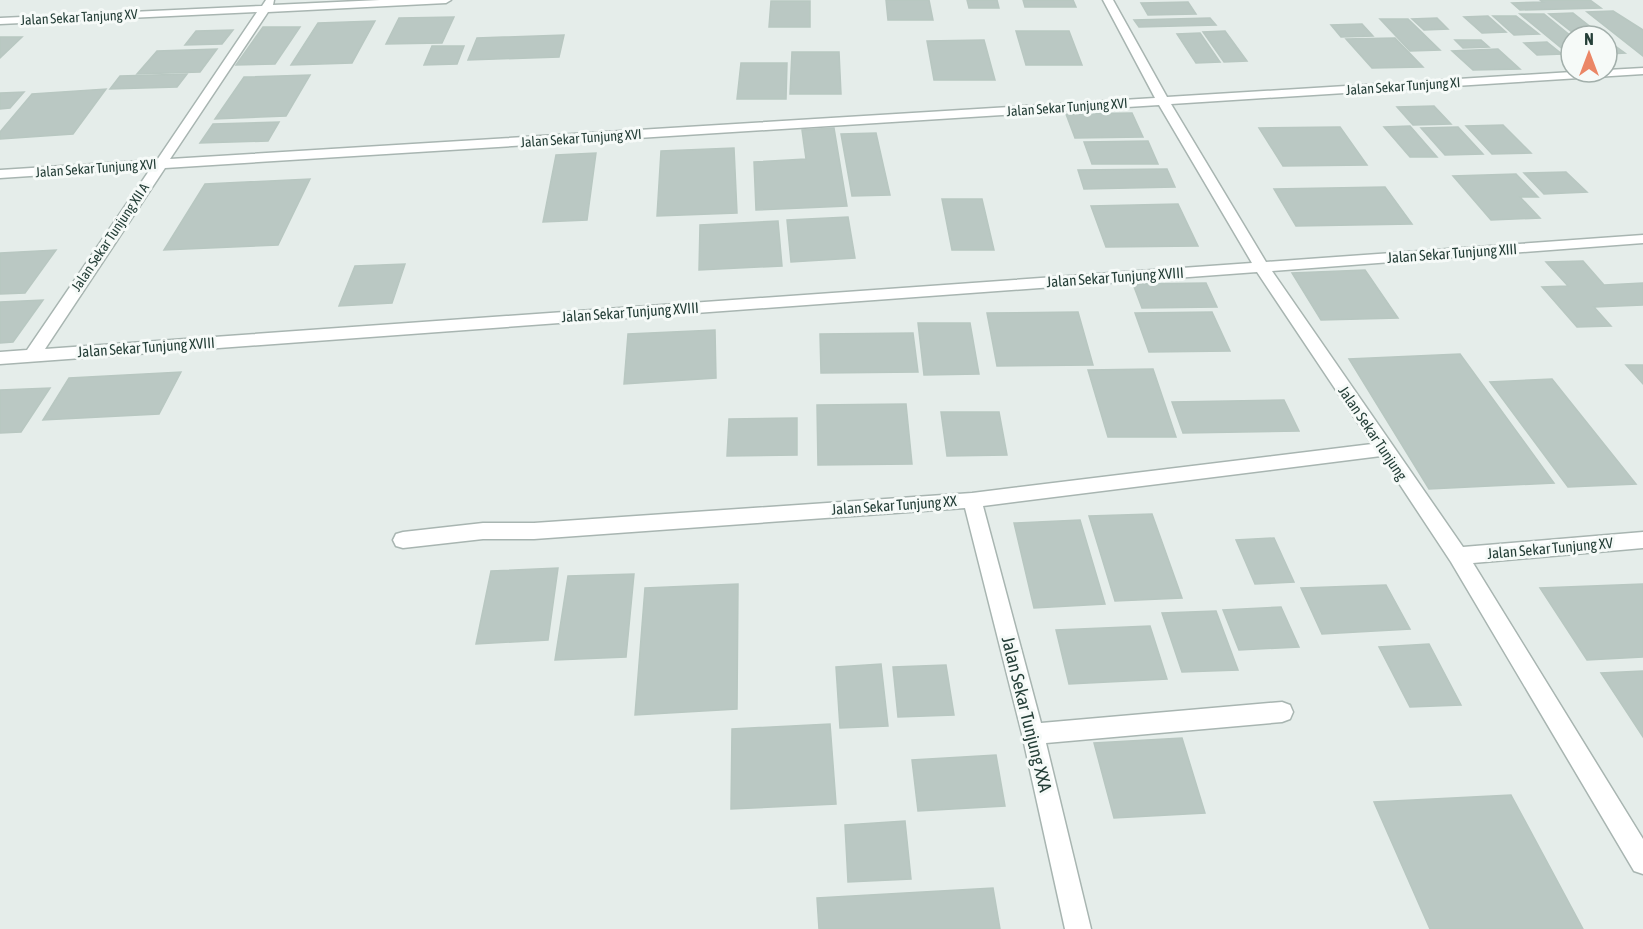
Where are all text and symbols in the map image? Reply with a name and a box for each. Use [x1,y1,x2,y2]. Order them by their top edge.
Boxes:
street label: Jalan Sekar Tanjung XV [20,6,138,28]
north arrow [1559,24,1619,84]
text: N [1584,30,1594,48]
street label: Jalan Sekar Tunjung XI [1345,74,1461,98]
street label: Jalan Sekar Tunjung XVI [1006,95,1128,119]
street label: Jalan Sekar Tunjung XVI [520,126,642,150]
street label: Jalan Sekar Tunjung XVI [35,156,157,180]
street label: Jalan Sekar Tunjung XII A [68,180,152,294]
street label: Jalan Sekar Tunjung XIII [1386,240,1518,266]
street label: Jalan Sekar Tunjung XVIII [1046,264,1184,290]
street label: Jalan Sekar Tunjung XVIII [561,299,699,325]
street label: Jalan Sekar Tunjung XVIII [77,334,215,360]
street label: Jalan Sekar Tunjung [1335,383,1411,484]
street label: Jalan Sekar Tunjung XX [831,492,957,518]
street label: Jalan Sekar Tunjung XV [1486,534,1614,562]
street label: Jalan Sekar Tunjung XXA [998,634,1057,794]

